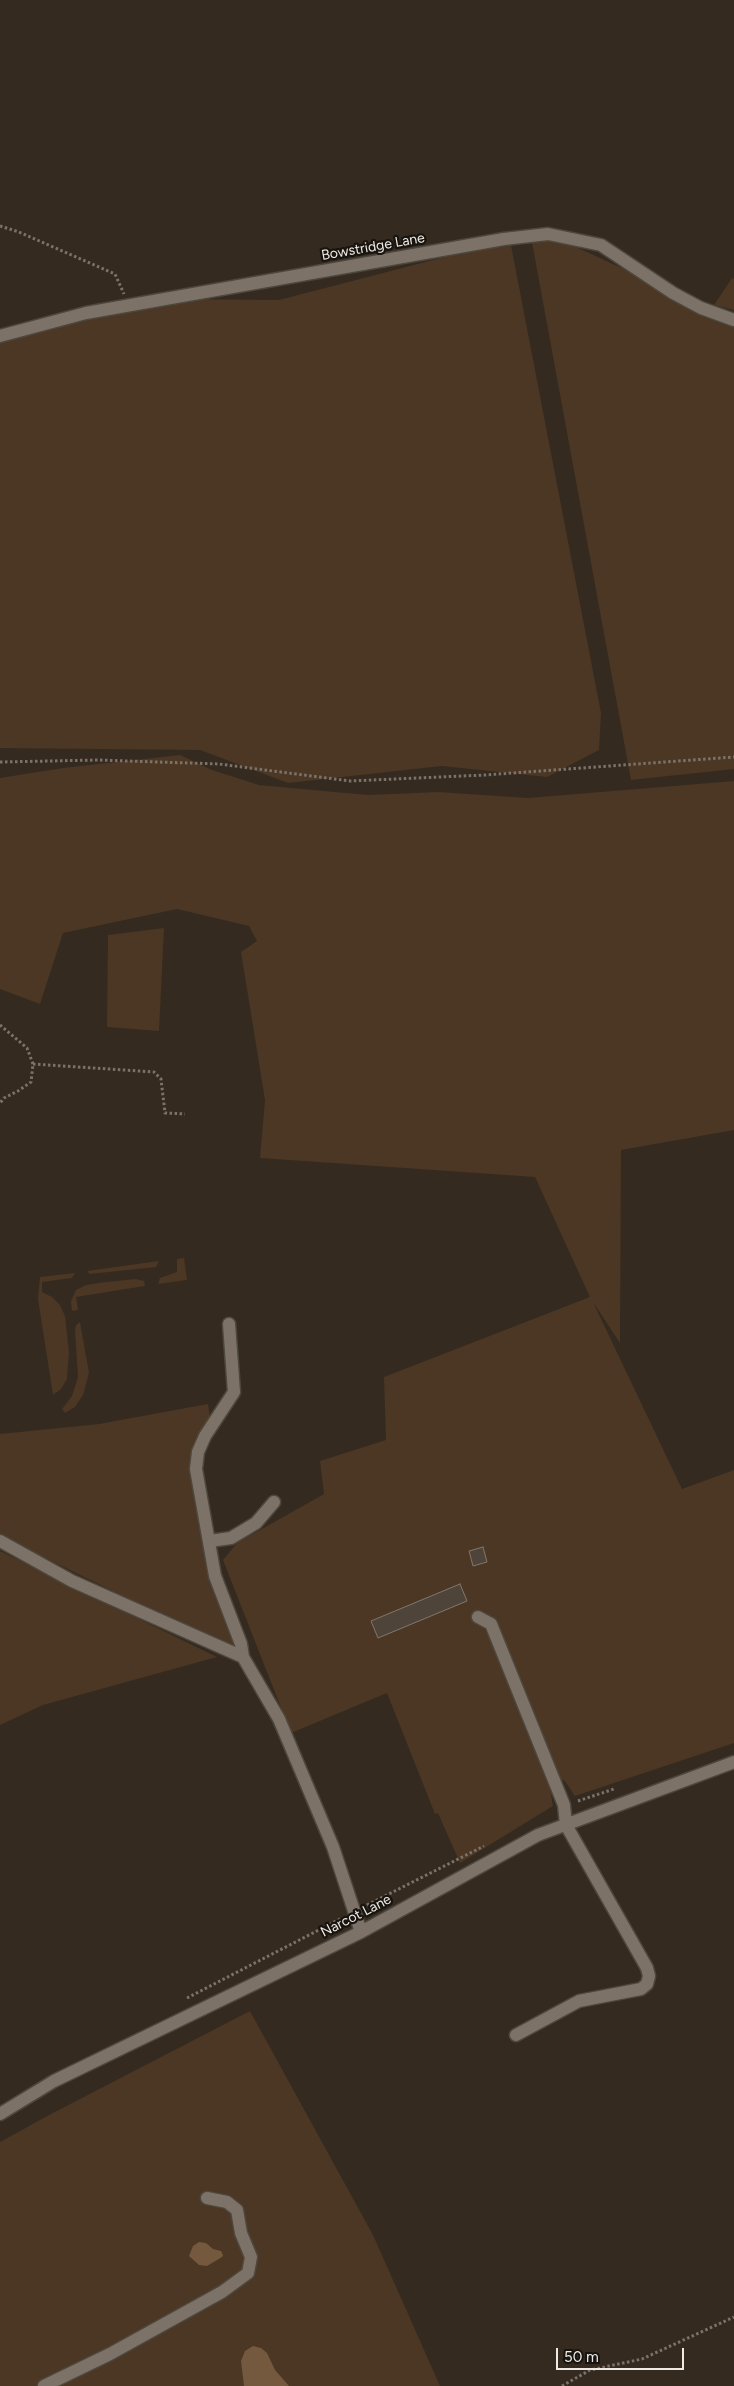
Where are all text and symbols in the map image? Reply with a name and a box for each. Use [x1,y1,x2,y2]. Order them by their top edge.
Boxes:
street label: Bowstridge Lane [320,230,426,264]
street label: Narcot Lane [318,1891,394,1941]
scale bar [559,2338,686,2370]
text: 50 m [564,2348,599,2366]

